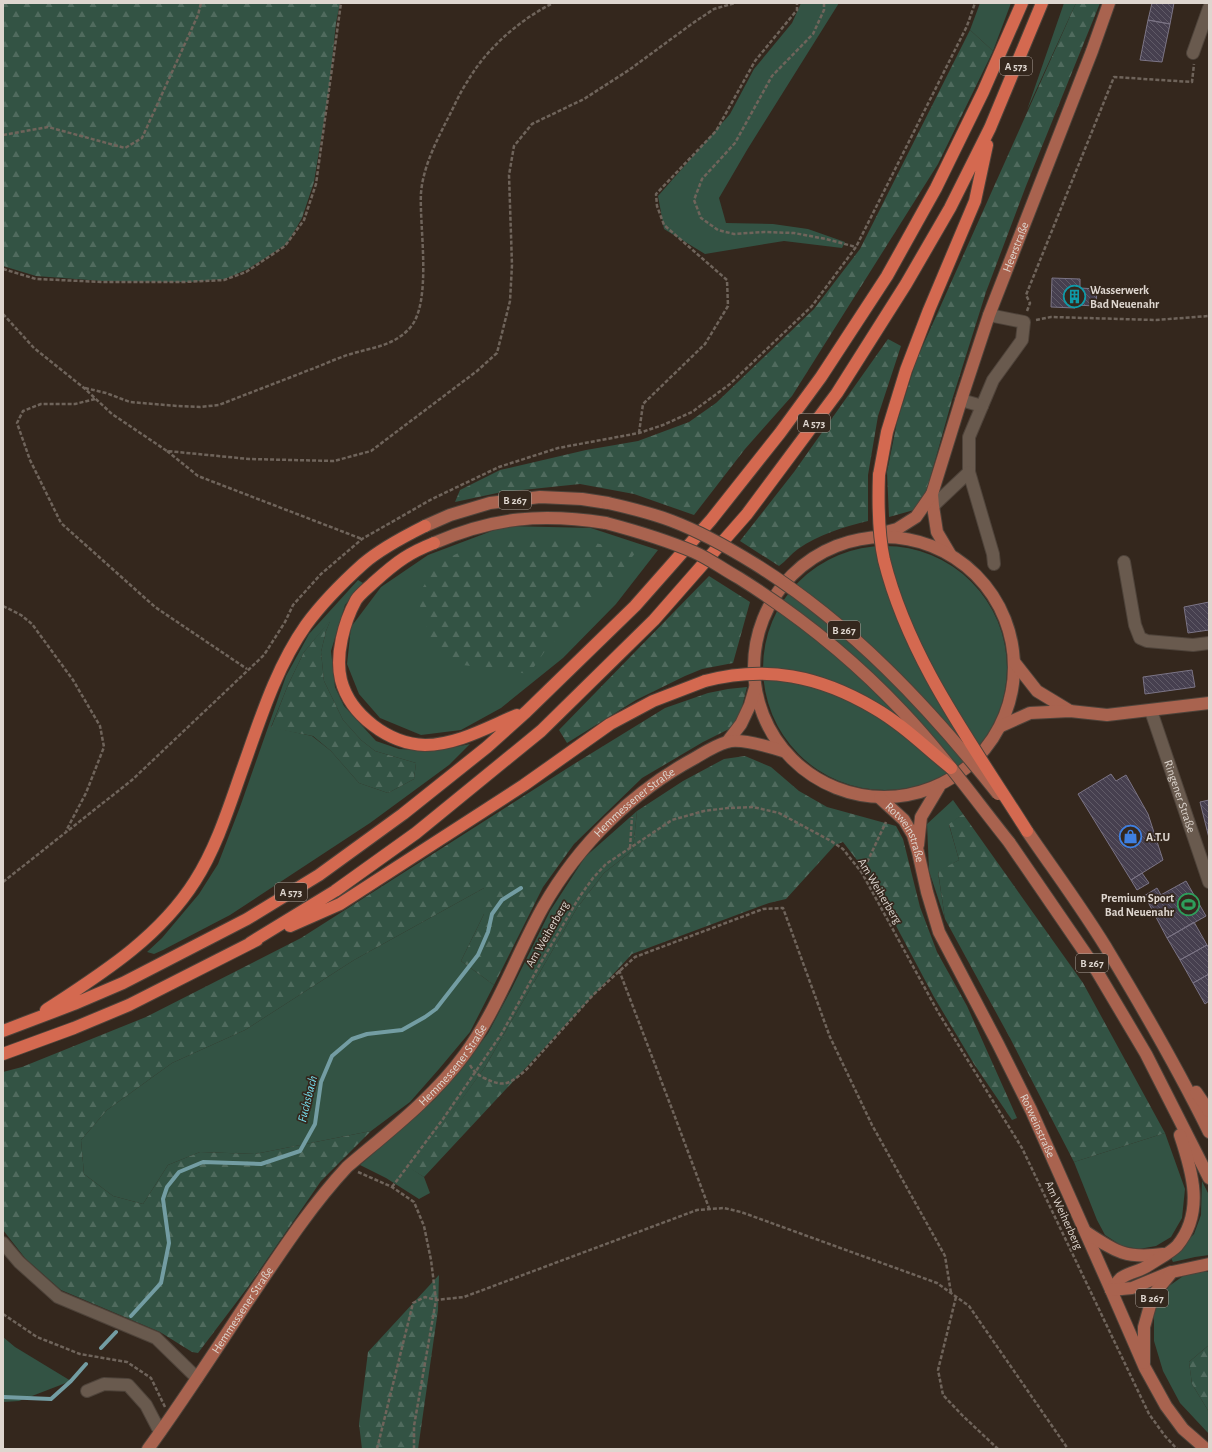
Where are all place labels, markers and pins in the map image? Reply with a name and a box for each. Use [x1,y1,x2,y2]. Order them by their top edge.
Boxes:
building icon: Wasserwerk Bad Neuenahr [1061,284,1087,310]
place label: Wasserwerk Bad Neuenahr [1090,284,1160,310]
shop icon: A.T.U [1117,824,1143,850]
place label: A.T.U [1146,831,1170,843]
place label: Premium Sport Bad Neuenahr [1101,892,1175,918]
sports icon: Premium Sport Bad Neuenahr [1176,892,1202,918]

